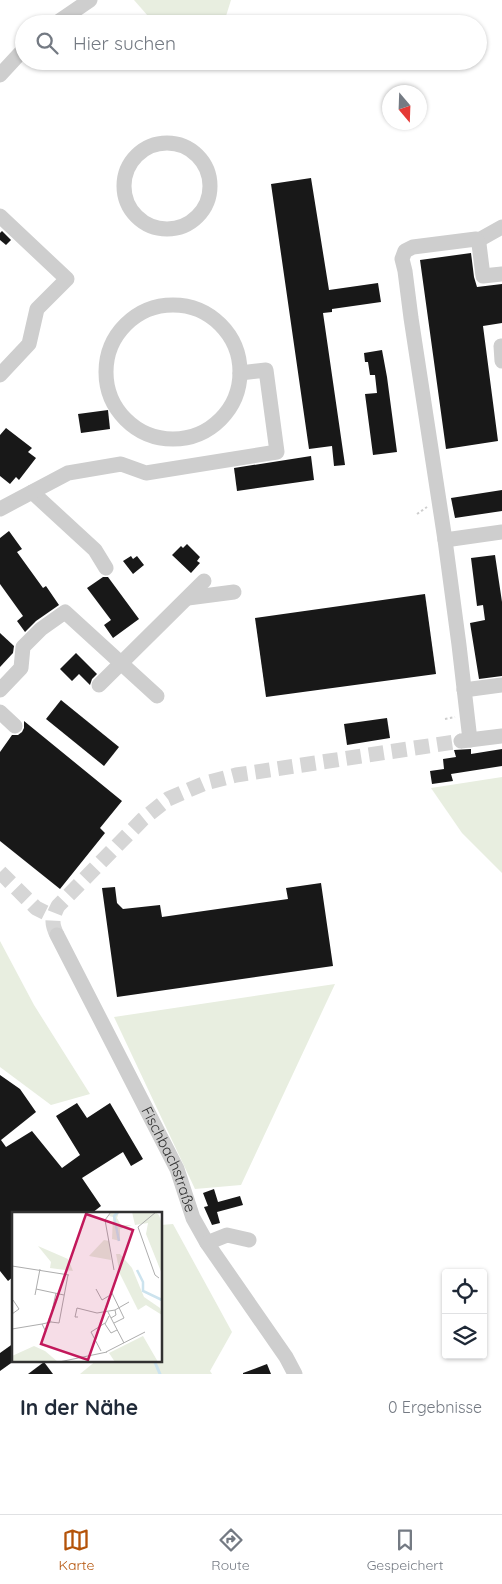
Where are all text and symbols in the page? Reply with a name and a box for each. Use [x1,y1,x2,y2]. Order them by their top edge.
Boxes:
search box [15,15,487,70]
icon: search [33,29,61,57]
text: Hier suchen [73,31,176,55]
north arrow [382,85,427,130]
street label: Fischbachstraße [138,1103,200,1215]
inset map [12,1212,162,1362]
map controls [442,1269,487,1359]
button: locate [442,1269,487,1314]
button: layers [442,1314,487,1359]
text: In der Nähe [20,1394,138,1420]
text: 0 Ergebnisse [388,1397,482,1417]
tab: Karte [58,1526,94,1574]
tab: Route [211,1526,250,1574]
tab: Gespeichert [367,1526,443,1574]

